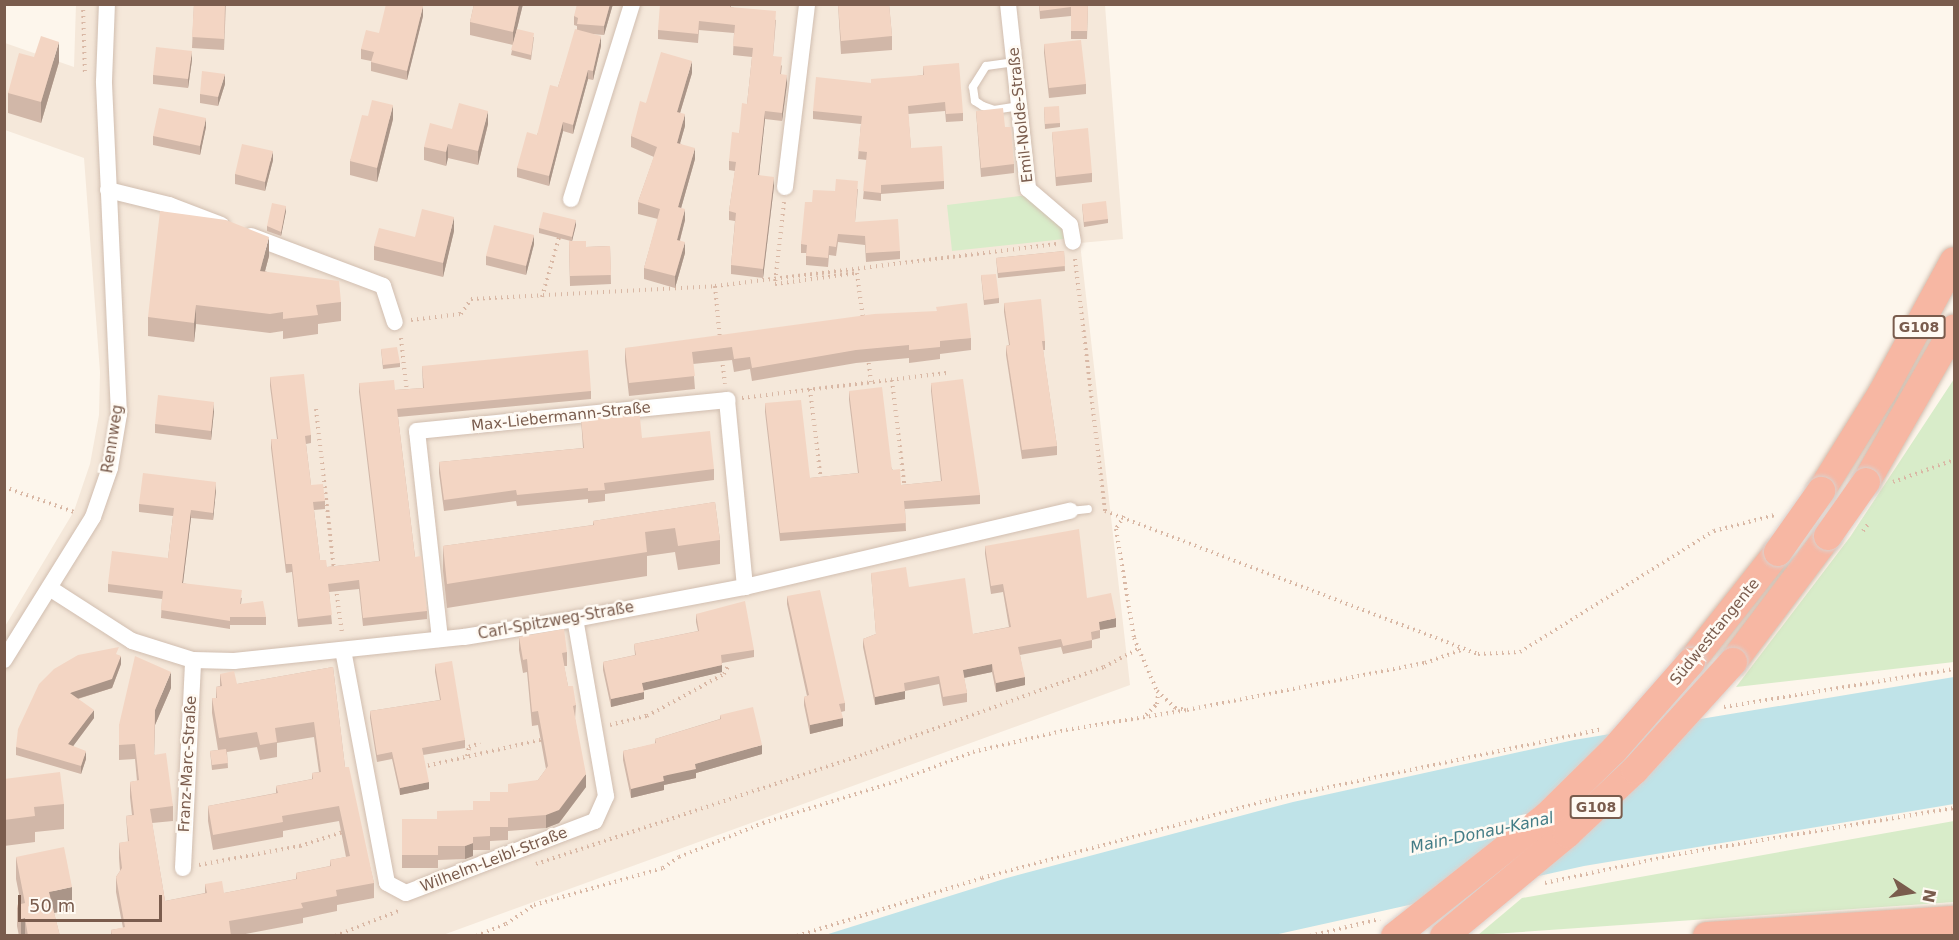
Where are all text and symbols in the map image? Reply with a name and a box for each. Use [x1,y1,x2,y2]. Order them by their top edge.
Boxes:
street label: Emil-Nolde-Straße [1005,46,1037,184]
road number: G108 [1892,316,1946,338]
street label: Max-Liebermann-Straße [470,399,652,435]
street label: Rennweg [99,404,127,474]
street label: Südwesttangente [1667,575,1763,689]
street label: Carl-Spitzweg-Straße [477,598,635,644]
street label: Franz-Marc-Straße [175,695,201,833]
road number: G108 [1569,796,1623,818]
water label: Main-Donau-Kanal [1409,808,1555,858]
street label: Wilhelm-Leibl-Straße [418,824,570,896]
north arrow [1881,862,1941,922]
scale bar [21,883,165,921]
text: N [1918,887,1940,904]
text: 50 m [29,895,75,916]

